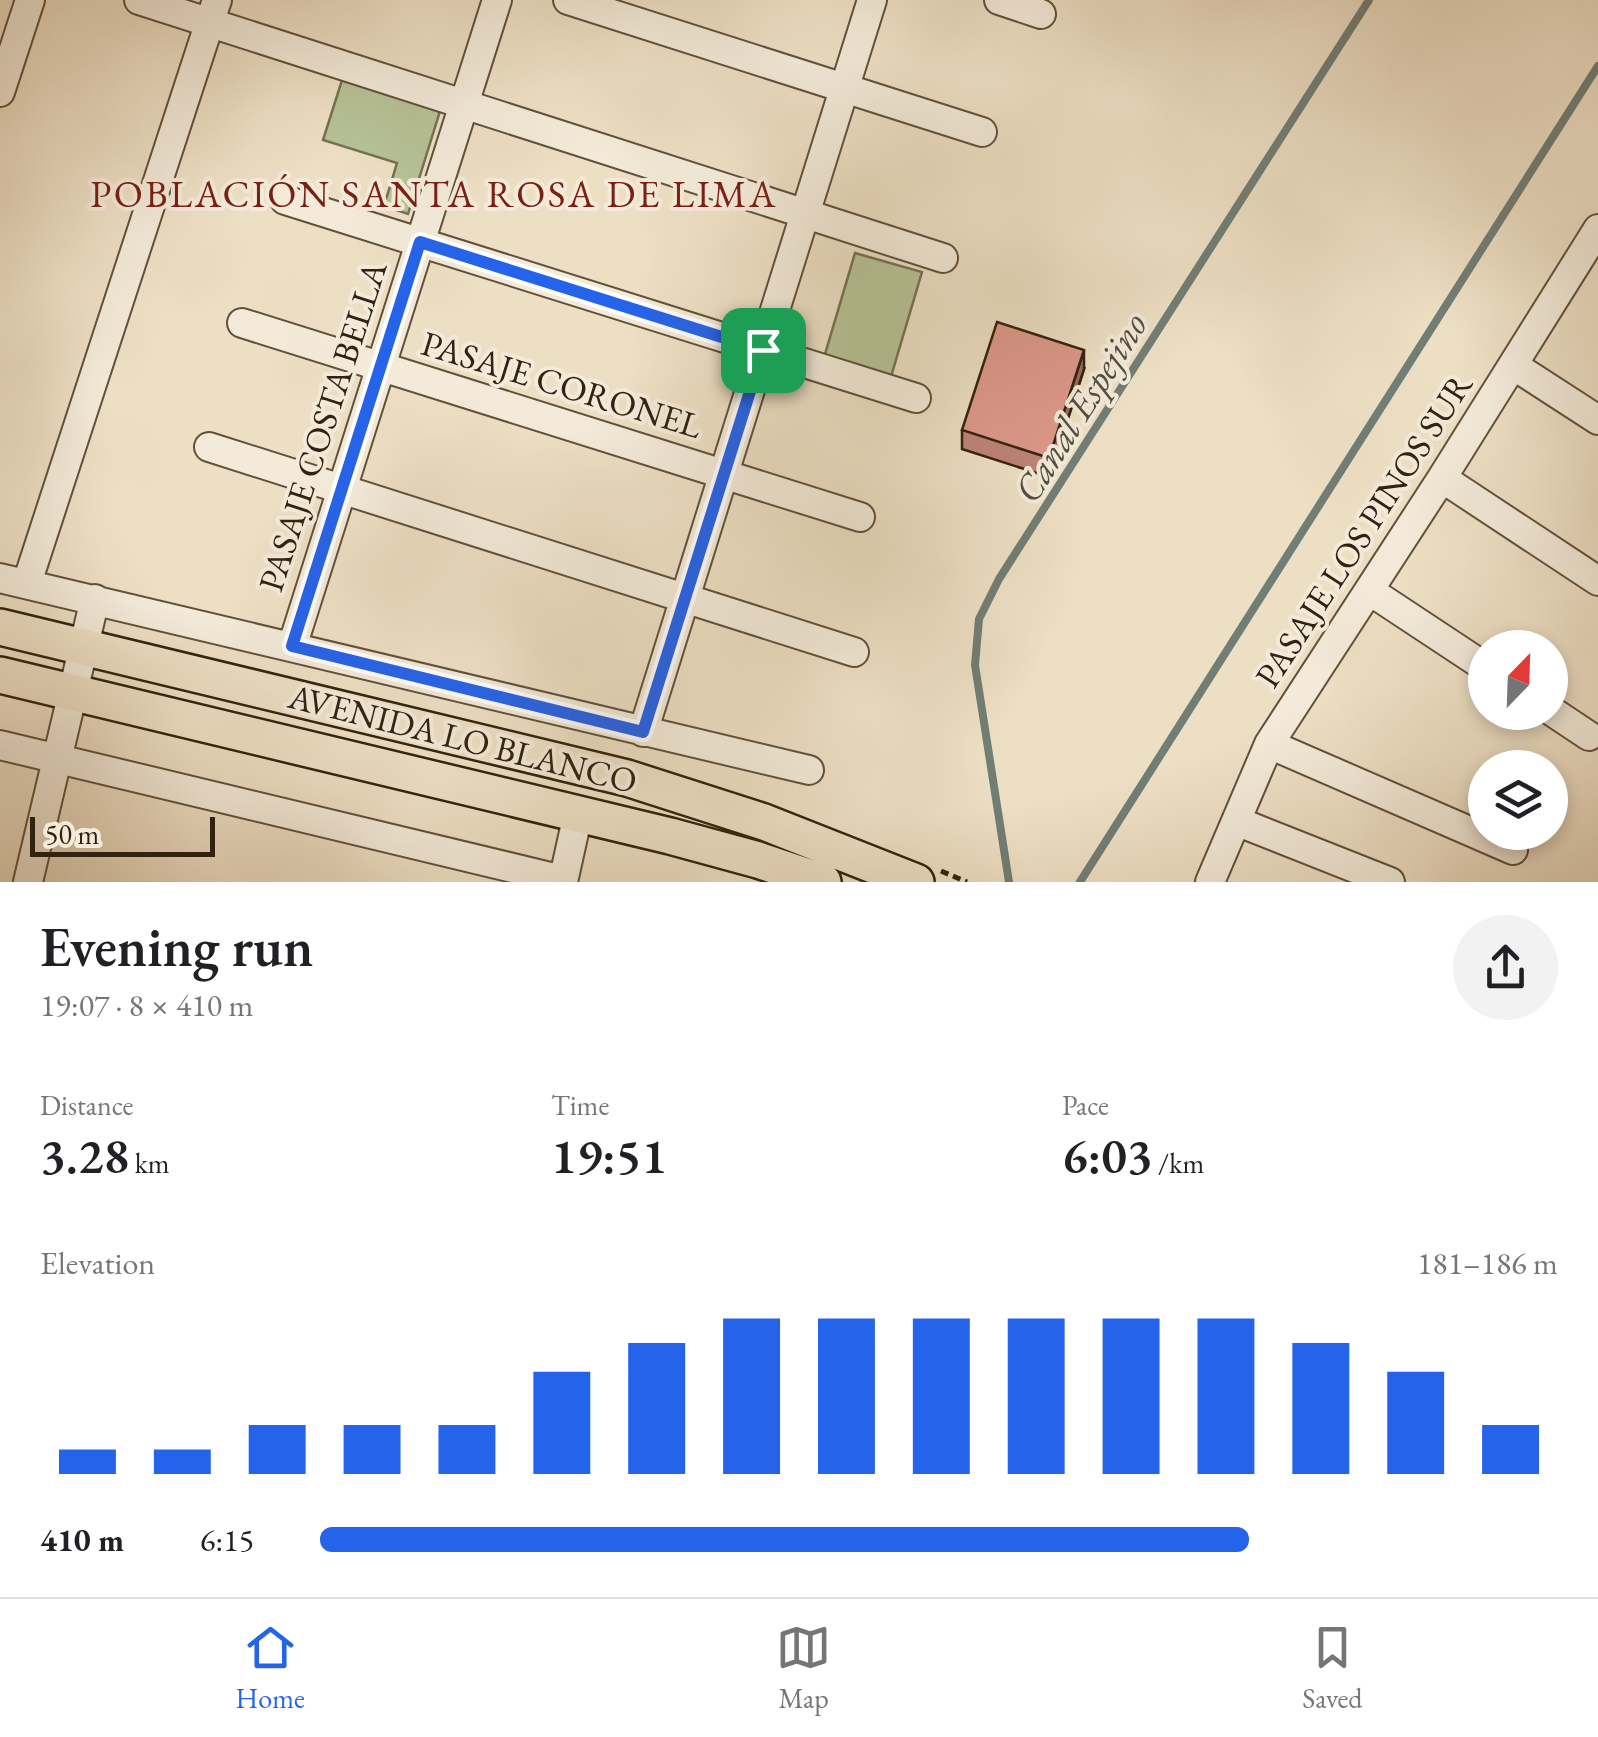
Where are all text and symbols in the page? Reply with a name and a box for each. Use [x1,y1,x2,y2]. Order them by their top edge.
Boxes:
district label: POBLACIÓN SANTA ROSA DE LIMA [90,169,778,218]
street label: PASAJE COSTA BELLA [247,255,397,597]
water label: Canal Espejino [1002,303,1158,511]
pin [721,308,806,393]
street label: PASAJE CORONEL [416,320,708,448]
icon: arrive [736,323,791,378]
street label: PASAJE LOS PINOS SUR [1244,363,1482,696]
north arrow [1468,630,1568,730]
map controls [1468,630,1568,850]
street label: AVENIDA LO BLANCO [283,673,642,803]
button: layers [1468,750,1568,850]
scale bar [30,812,215,856]
text: 50 m [45,816,99,852]
text: Evening run [40,911,313,982]
button: share [1453,915,1558,1020]
text: 19:07 · 8 × 410 m [40,984,253,1026]
text: Distance [40,1087,134,1123]
text: Time [551,1087,609,1123]
text: Pace [1062,1087,1109,1123]
text: 3.28 [40,1123,129,1188]
text: 19:51 [551,1123,667,1188]
text: 6:03 [1062,1123,1153,1188]
text: km [129,1145,170,1181]
text: /km [1153,1145,1204,1181]
text: Elevation [40,1242,155,1284]
text: 181–186 m [1417,1242,1558,1284]
text: 410 m [40,1519,124,1561]
text: 6:15 [200,1519,254,1561]
tab: Home [236,1620,305,1716]
tab: Map [776,1620,831,1716]
tab: Saved [1302,1620,1362,1716]

